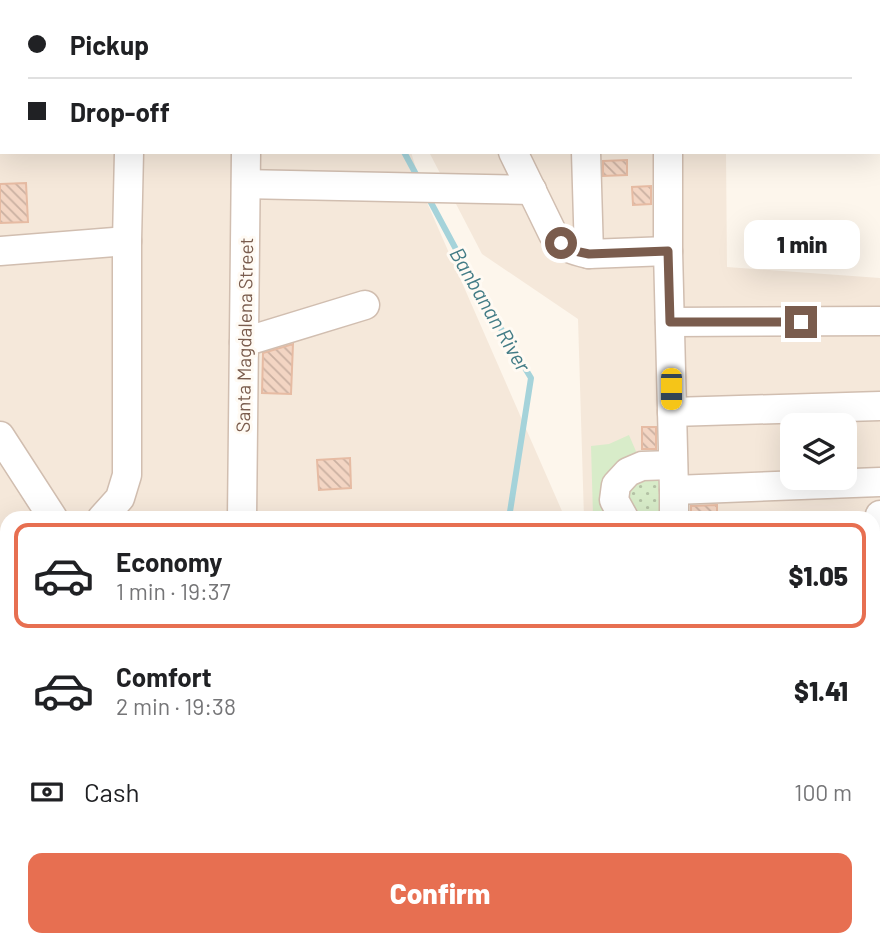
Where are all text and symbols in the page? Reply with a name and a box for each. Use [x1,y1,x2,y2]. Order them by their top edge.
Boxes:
text: Pickup [70,29,149,60]
text: Drop-off [70,96,170,127]
callout: 1 min [743,220,859,270]
route start [545,227,577,259]
text: 1 min [777,230,827,258]
street label: Santa Magdalena Street [231,237,257,433]
water label: Banbanan River [445,243,537,376]
route end [785,306,817,338]
car [661,368,682,410]
map controls [780,413,857,490]
button: layers [780,413,857,490]
icon: car [32,544,95,607]
text: Economy [116,546,222,577]
text: $1.05 [788,560,848,591]
text: 1 min · 19:37 [116,577,231,605]
icon: car [32,659,95,722]
text: Comfort [116,661,212,692]
text: $1.41 [794,675,848,706]
text: 2 min · 19:38 [116,692,236,720]
icon: cash [28,773,66,811]
text: Cash [84,776,139,807]
text: 100 m [794,778,852,806]
button: Confirm [28,853,852,933]

